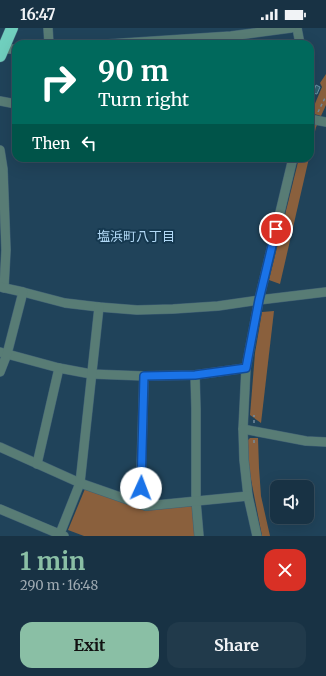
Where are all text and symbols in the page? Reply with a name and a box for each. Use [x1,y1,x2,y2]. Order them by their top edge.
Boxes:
text: 16:47 [20,5,56,24]
text: 90 m [98,53,169,89]
icon: right [32,56,84,108]
text: Turn right [98,88,189,111]
icon: left [78,132,100,154]
text: Then [32,134,70,153]
pin [259,212,293,246]
icon: arrive [265,218,287,240]
district label: 塩浜町八丁目 [97,228,175,245]
position arrow [120,467,162,509]
map controls [270,480,314,524]
button: sound [270,480,314,524]
text: 1 min [20,546,85,577]
button: close [264,549,306,591]
text: 290 m · 16:48 [20,577,98,594]
button: Exit [20,622,159,668]
button: Share [167,622,306,668]

